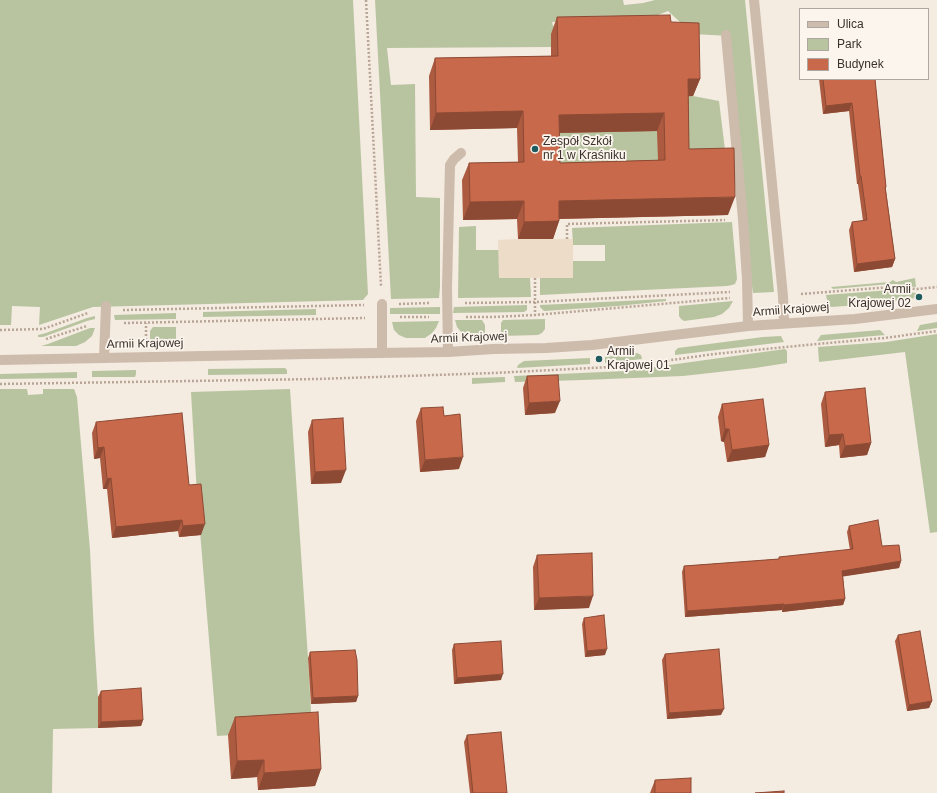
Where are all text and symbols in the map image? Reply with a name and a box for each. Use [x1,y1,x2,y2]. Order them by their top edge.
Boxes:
legend [799,8,929,80]
text: Ulica [837,17,864,31]
text: Park [837,37,862,51]
text: Budynek [837,57,884,71]
place label: Zespół Szkół nr 1 w Kraśniku [543,135,626,163]
marker: Zespół Szkół nr 1 w Kraśniku [530,144,540,154]
place label: Armii Krajowej 02 [848,283,911,311]
marker: Armii Krajowej 02 [914,292,924,302]
street label: Armii Krajowej [752,300,830,320]
street label: Armii Krajowej [430,329,508,347]
street label: Armii Krajowej [107,336,183,352]
place label: Armii Krajowej 01 [607,345,670,373]
marker: Armii Krajowej 01 [594,354,604,364]

